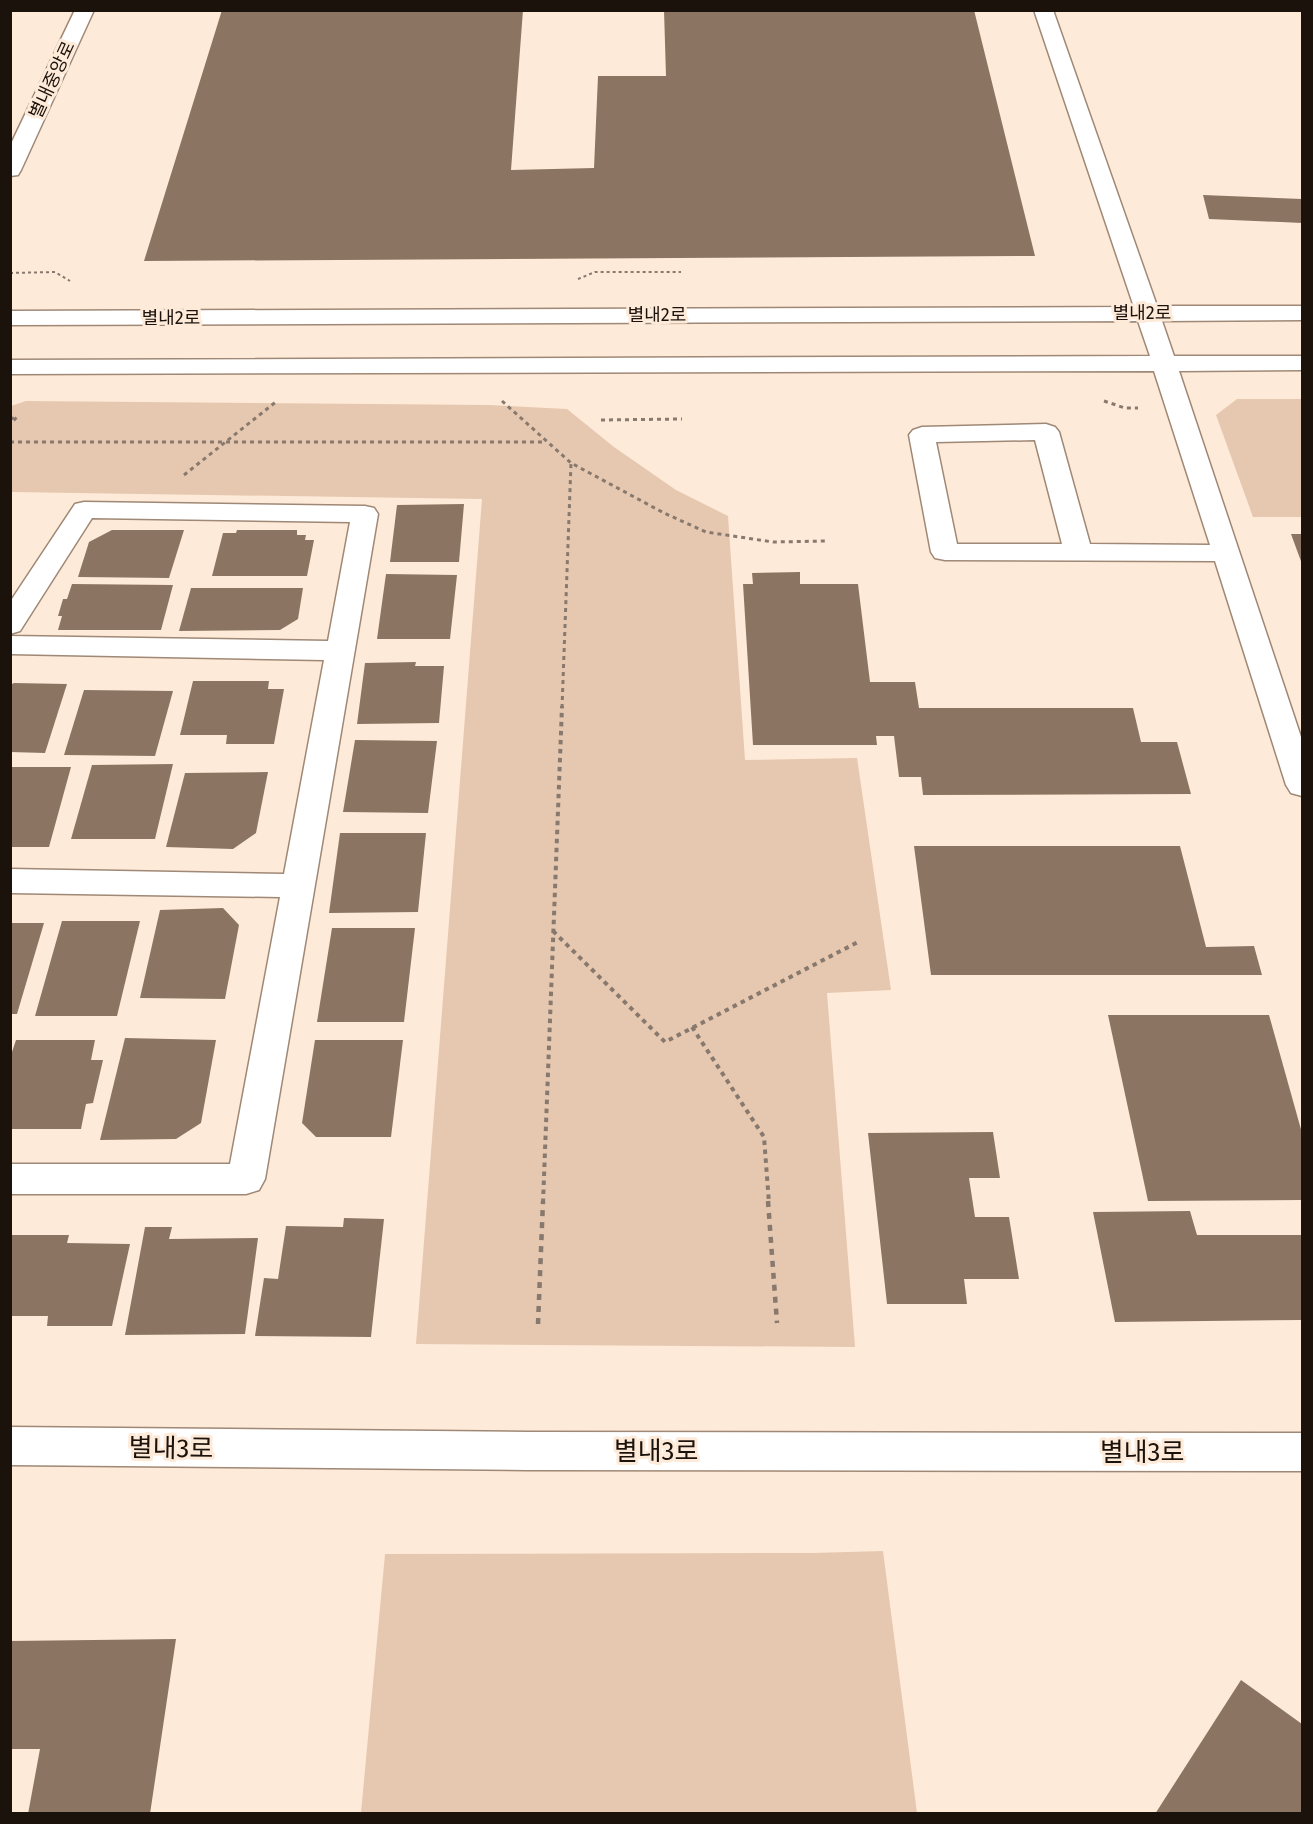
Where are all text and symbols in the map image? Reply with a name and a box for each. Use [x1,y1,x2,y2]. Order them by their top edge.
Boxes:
street label: 별내중앙로 [25,38,79,122]
street label: 별내2로 [1113,302,1171,324]
street label: 별내2로 [628,304,686,326]
street label: 별내2로 [142,307,200,329]
street label: 별내3로 [128,1432,214,1465]
street label: 별내3로 [614,1436,698,1467]
street label: 별내3로 [1100,1437,1184,1468]

